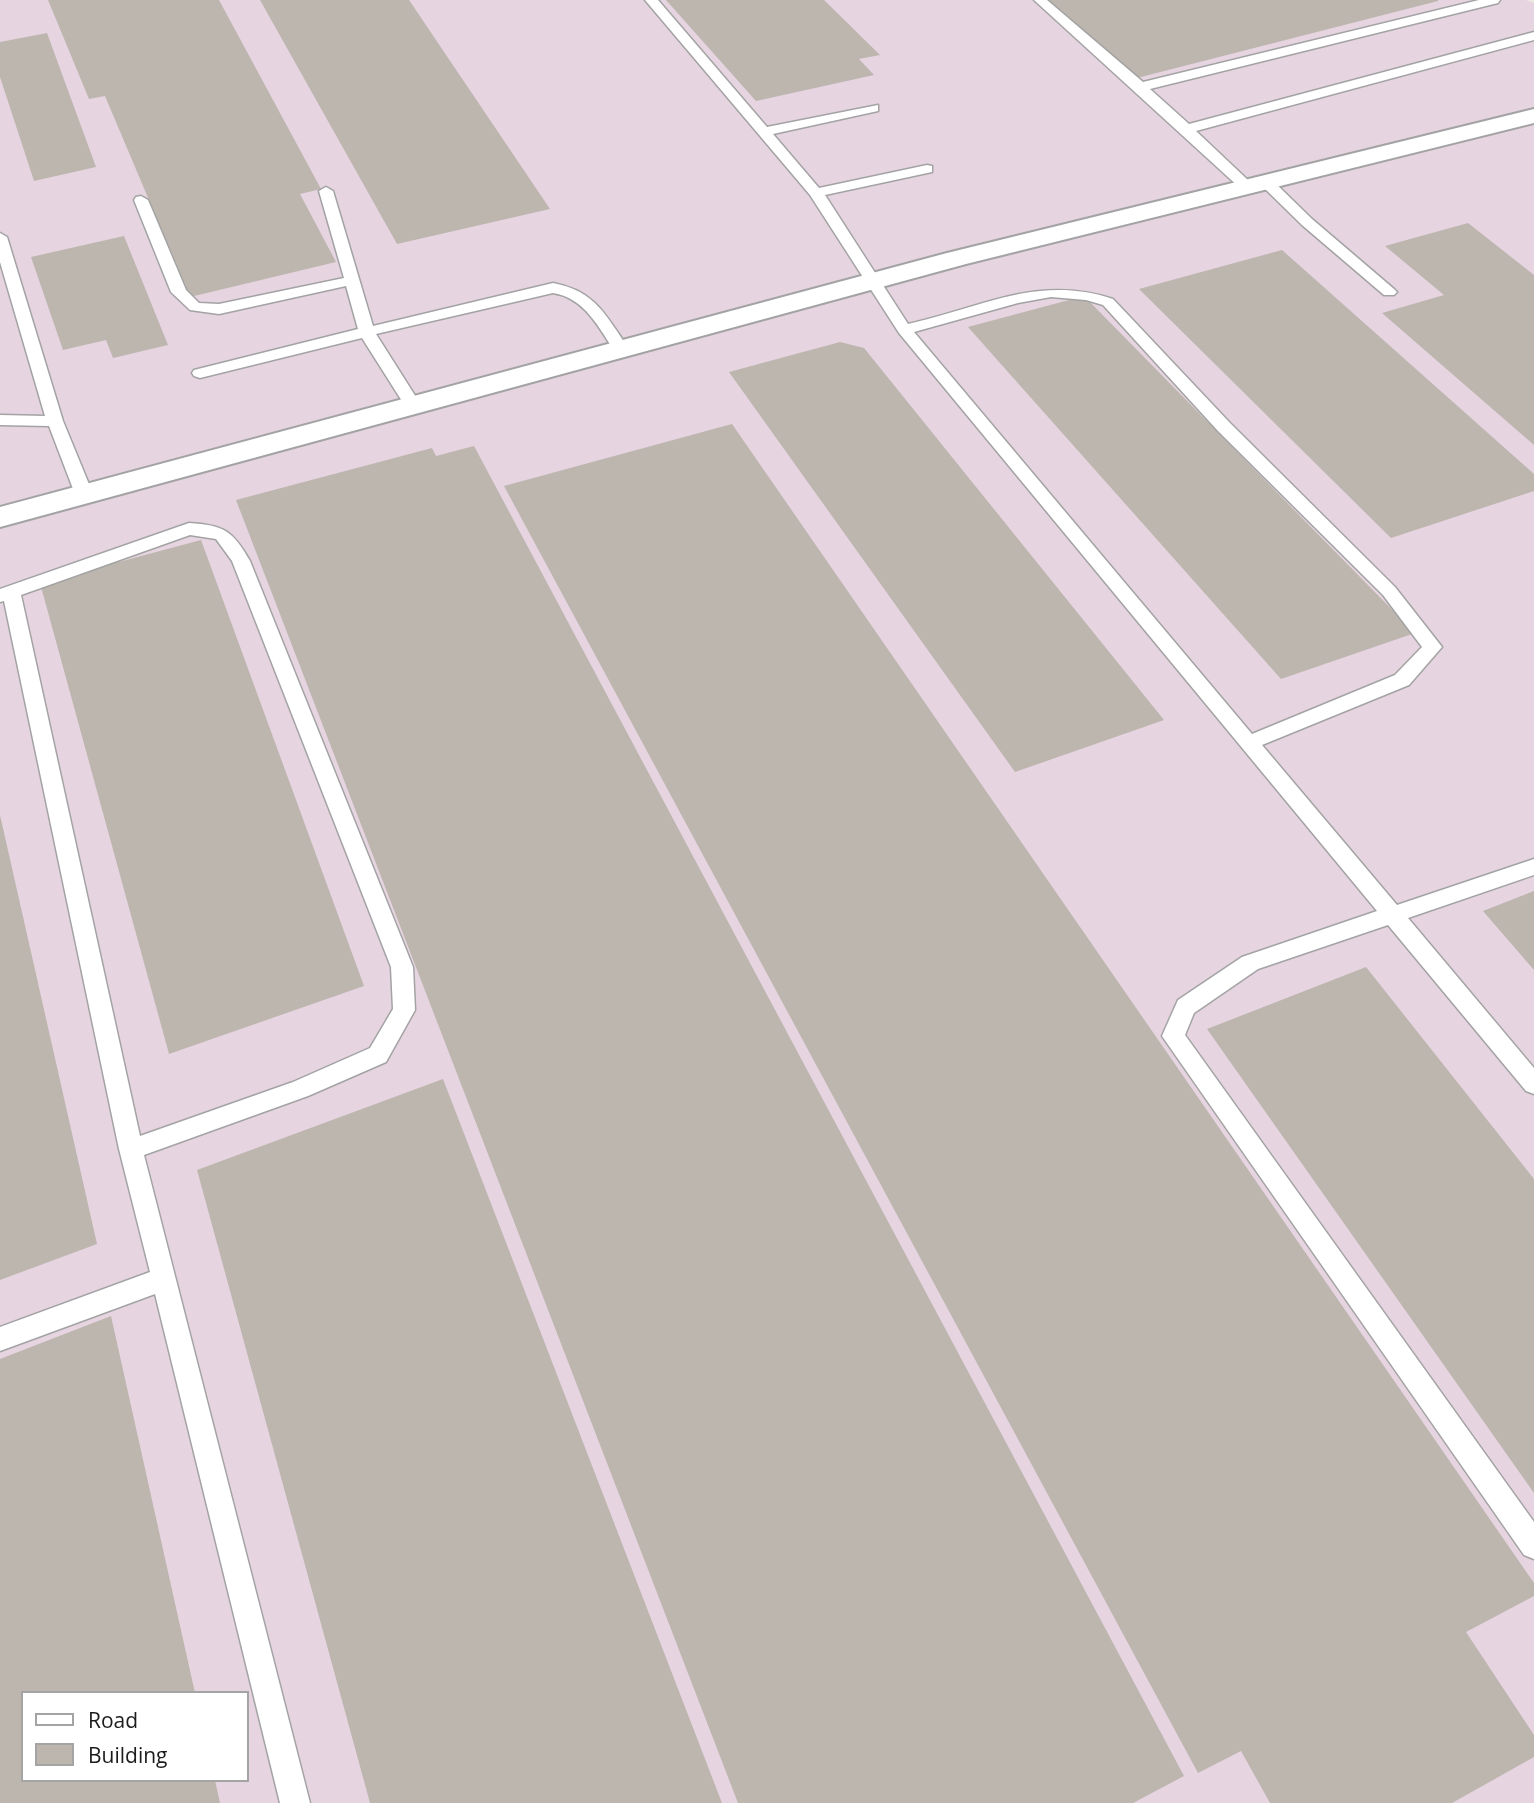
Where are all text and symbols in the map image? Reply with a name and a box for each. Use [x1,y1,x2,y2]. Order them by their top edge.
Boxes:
legend [21,1691,248,1782]
text: Road [88,1706,138,1734]
text: Building [88,1741,167,1769]

